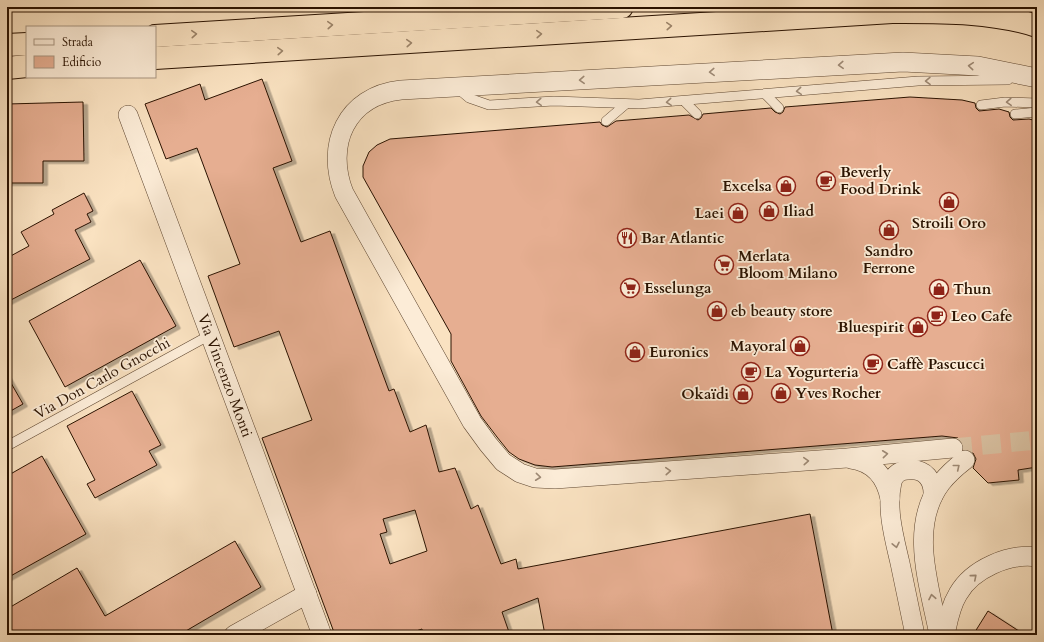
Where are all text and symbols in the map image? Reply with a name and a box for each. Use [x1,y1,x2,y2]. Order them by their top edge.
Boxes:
one-way arrow [327,21,333,30]
one-way arrow [666,22,672,31]
legend [26,26,156,78]
one-way arrow [191,29,197,38]
one-way arrow [536,30,542,39]
text: Strada [62,34,94,50]
one-way arrow [406,38,412,47]
one-way arrow [277,46,283,55]
text: Edificio [62,54,102,70]
one-way arrow [838,61,844,70]
one-way arrow [968,61,974,70]
one-way arrow [709,68,715,77]
one-way arrow [579,75,585,84]
one-way arrow [925,77,931,85]
one-way arrow [796,86,802,95]
one-way arrow [536,97,542,106]
one-way arrow [666,97,672,106]
one-way arrow [1006,98,1012,106]
place label: Beverly Food Drink [840,162,922,199]
cafe icon: Beverly Food Drink [815,170,837,192]
shop icon: Excelsa [775,175,797,197]
place label: Excelsa [722,176,773,196]
shop icon: Stroili Oro [938,191,960,213]
shop icon: Iliad [758,200,780,222]
place label: Iliad [783,201,814,221]
shop icon: Laei [727,202,749,224]
place label: Laei [695,203,724,223]
place label: Stroili Oro [912,213,986,233]
shop icon: Sandro Ferrone [878,219,900,241]
restaurant icon: Bar Atlantic [616,227,638,249]
place label: Bar Atlantic [641,228,724,248]
place label: Sandro Ferrone [863,241,915,278]
place label: Merlata Bloom Milano [738,246,838,283]
supermarket icon: Merlata Bloom Milano [713,254,735,276]
supermarket icon: Esselunga [619,277,641,299]
place label: Esselunga [644,278,712,298]
shop icon: Thun [928,278,950,300]
place label: Thun [953,279,992,299]
shop icon: eb beauty store [706,300,728,322]
place label: eb beauty store [731,301,833,321]
cafe icon: Leo Cafe [926,305,948,327]
place label: Leo Cafe [951,306,1012,326]
street label: Via Vincenzo Monti [193,311,257,440]
shop icon: Bluespirit [907,316,929,338]
place label: Bluespirit [838,317,905,337]
street label: Via Don Carlo Gnocchi [30,332,174,424]
shop icon: Mayoral [789,335,811,357]
place label: Mayoral [730,336,787,356]
shop icon: Euronics [624,341,646,363]
place label: Euronics [649,342,709,362]
cafe icon: Caffè Pascucci [862,353,884,375]
place label: Caffè Pascucci [887,354,985,374]
cafe icon: La Yogurteria [740,361,762,383]
place label: La Yogurteria [765,362,859,382]
shop icon: Yves Rocher [770,382,792,404]
shop icon: Okaïdi [732,383,754,405]
place label: Yves Rocher [795,383,882,403]
place label: Okaïdi [681,384,729,404]
one-way arrow [882,450,888,459]
one-way arrow [803,456,809,465]
one-way arrow [953,464,960,471]
one-way arrow [665,466,671,475]
one-way arrow [535,473,541,482]
one-way arrow [891,542,899,548]
one-way arrow [969,574,977,581]
one-way arrow [928,594,937,600]

